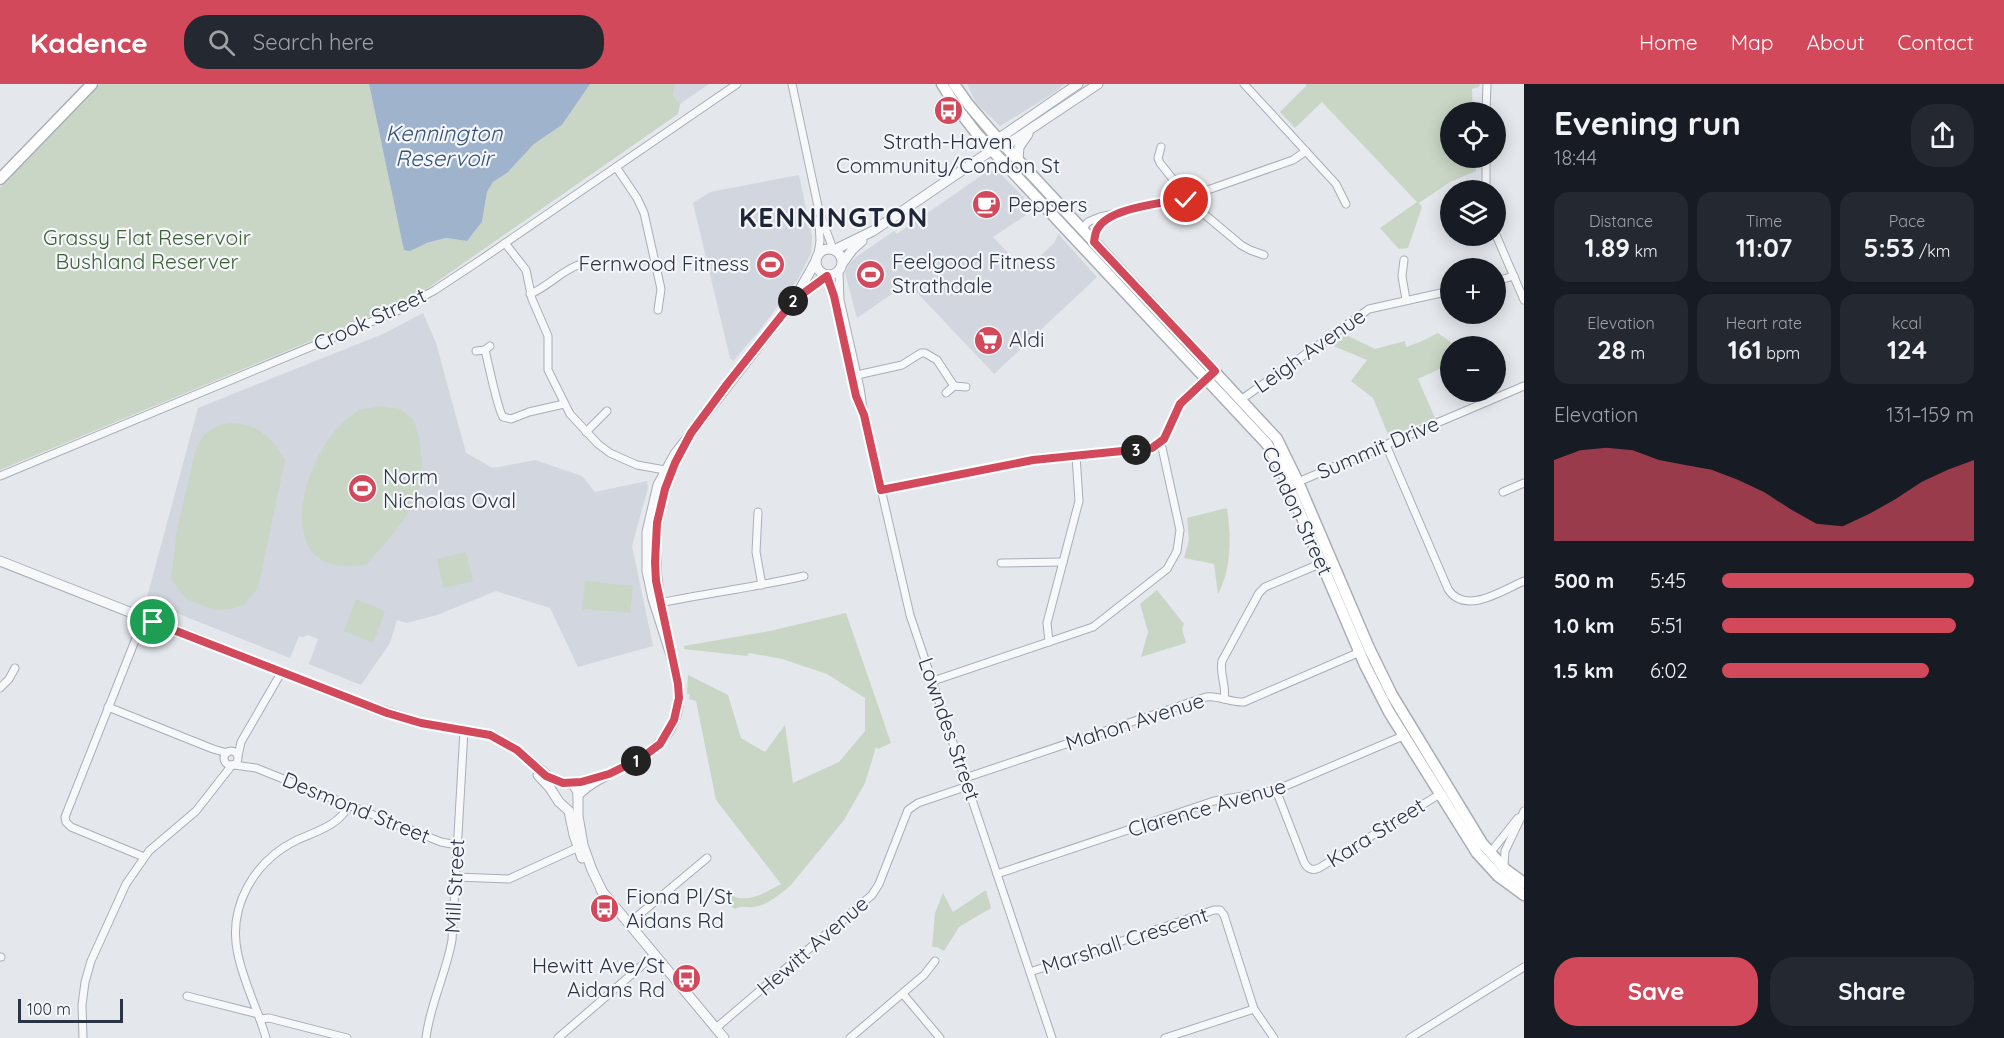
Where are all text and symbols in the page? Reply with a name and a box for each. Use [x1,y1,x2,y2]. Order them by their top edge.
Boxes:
search box [184,15,604,69]
text: Kadence [30,25,148,60]
icon: search [205,26,238,59]
text: Search here [253,28,374,56]
text: Home [1639,29,1698,55]
text: Map [1731,29,1774,55]
text: About [1807,29,1865,55]
text: Contact [1898,29,1974,55]
bus stop icon: Strath-Haven Community/Condon St [932,95,964,127]
map controls [1440,102,1506,402]
button: locate [1440,102,1506,168]
text: Evening run [1554,102,1741,143]
button: share [1911,104,1974,167]
water label: Kennington Reservoir [386,119,504,172]
place label: Strath-Haven Community/Condon St [836,128,1060,178]
text: 18:44 [1554,145,1597,170]
pin [1160,174,1211,225]
button: layers [1440,180,1506,246]
icon: check [1169,183,1202,216]
cafe icon: Peppers [971,189,1003,221]
place label: Peppers [1008,191,1087,217]
district label: KENNINGTON [739,200,929,234]
text: Distance [1589,211,1653,231]
text: Time [1746,211,1782,231]
text: Pace [1889,211,1925,231]
park label: Grassy Flat Reservoir Bushland Reserver [43,224,251,274]
text: 1.89 [1584,231,1630,264]
text: 11:07 [1736,231,1792,264]
text: 5:53 [1864,231,1915,264]
text: km [1630,241,1658,261]
text: /km [1915,241,1950,261]
sports icon: Fernwood Fitness [754,248,786,280]
place label: Feelgood Fitness Strathdale [892,248,1056,298]
place label: Fernwood Fitness [579,250,749,276]
sports icon: Feelgood Fitness Strathdale [855,258,887,290]
button: + [1440,258,1506,324]
street label: Crook Street [309,282,430,356]
pin: 2 [778,286,808,316]
text: 2 [788,291,798,311]
street label: Leigh Avenue [1249,302,1370,398]
text: Elevation [1587,313,1655,333]
text: Heart rate [1726,313,1802,333]
text: kcal [1892,313,1922,333]
supermarket icon: Aldi [972,324,1004,356]
place label: Aldi [1009,326,1044,352]
text: 28 [1597,333,1626,366]
text: 161 [1728,333,1762,366]
text: 124 [1887,333,1927,366]
button: − [1440,336,1506,402]
text: m [1626,343,1645,363]
text: bpm [1762,343,1800,363]
text: Elevation [1554,402,1638,427]
text: 131–159 m [1886,402,1974,427]
street label: Summit Drive [1313,410,1443,484]
pin: 3 [1121,435,1151,465]
text: 3 [1132,440,1140,460]
street label: Condon Street [1257,442,1339,579]
place label: Norm Nicholas Oval [383,463,516,513]
sports icon: Norm Nicholas Oval [346,473,378,505]
text: 500 m [1554,568,1614,593]
text: 5:45 [1650,568,1686,593]
pin [127,596,178,647]
icon: arrive [136,605,169,638]
text: 1.0 km [1554,613,1614,638]
text: 5:51 [1650,613,1683,638]
street label: Lowndes Street [913,654,987,804]
text: 1.5 km [1554,658,1614,683]
text: 6:02 [1650,658,1687,683]
street label: Mahon Avenue [1062,686,1207,756]
pin: 1 [621,746,651,776]
text: 1 [633,751,639,771]
street label: Desmond Street [279,766,434,848]
street label: Clarence Avenue [1125,772,1289,842]
street label: Kara Street [1322,792,1429,872]
street label: Mill Street [439,838,469,934]
place label: Fiona Pl/St Aidans Rd [626,883,733,933]
street label: Hewitt Avenue [751,890,873,1001]
bus stop icon: Fiona Pl/St Aidans Rd [589,893,621,925]
street label: Marshall Crescent [1038,901,1211,979]
place label: Hewitt Ave/St Aidans Rd [532,952,665,1002]
button: Save [1554,957,1758,1026]
button: Share [1770,957,1974,1026]
bus stop icon: Hewitt Ave/St Aidans Rd [670,962,702,994]
scale bar [18,996,123,1024]
text: 100 m [27,999,71,1019]

